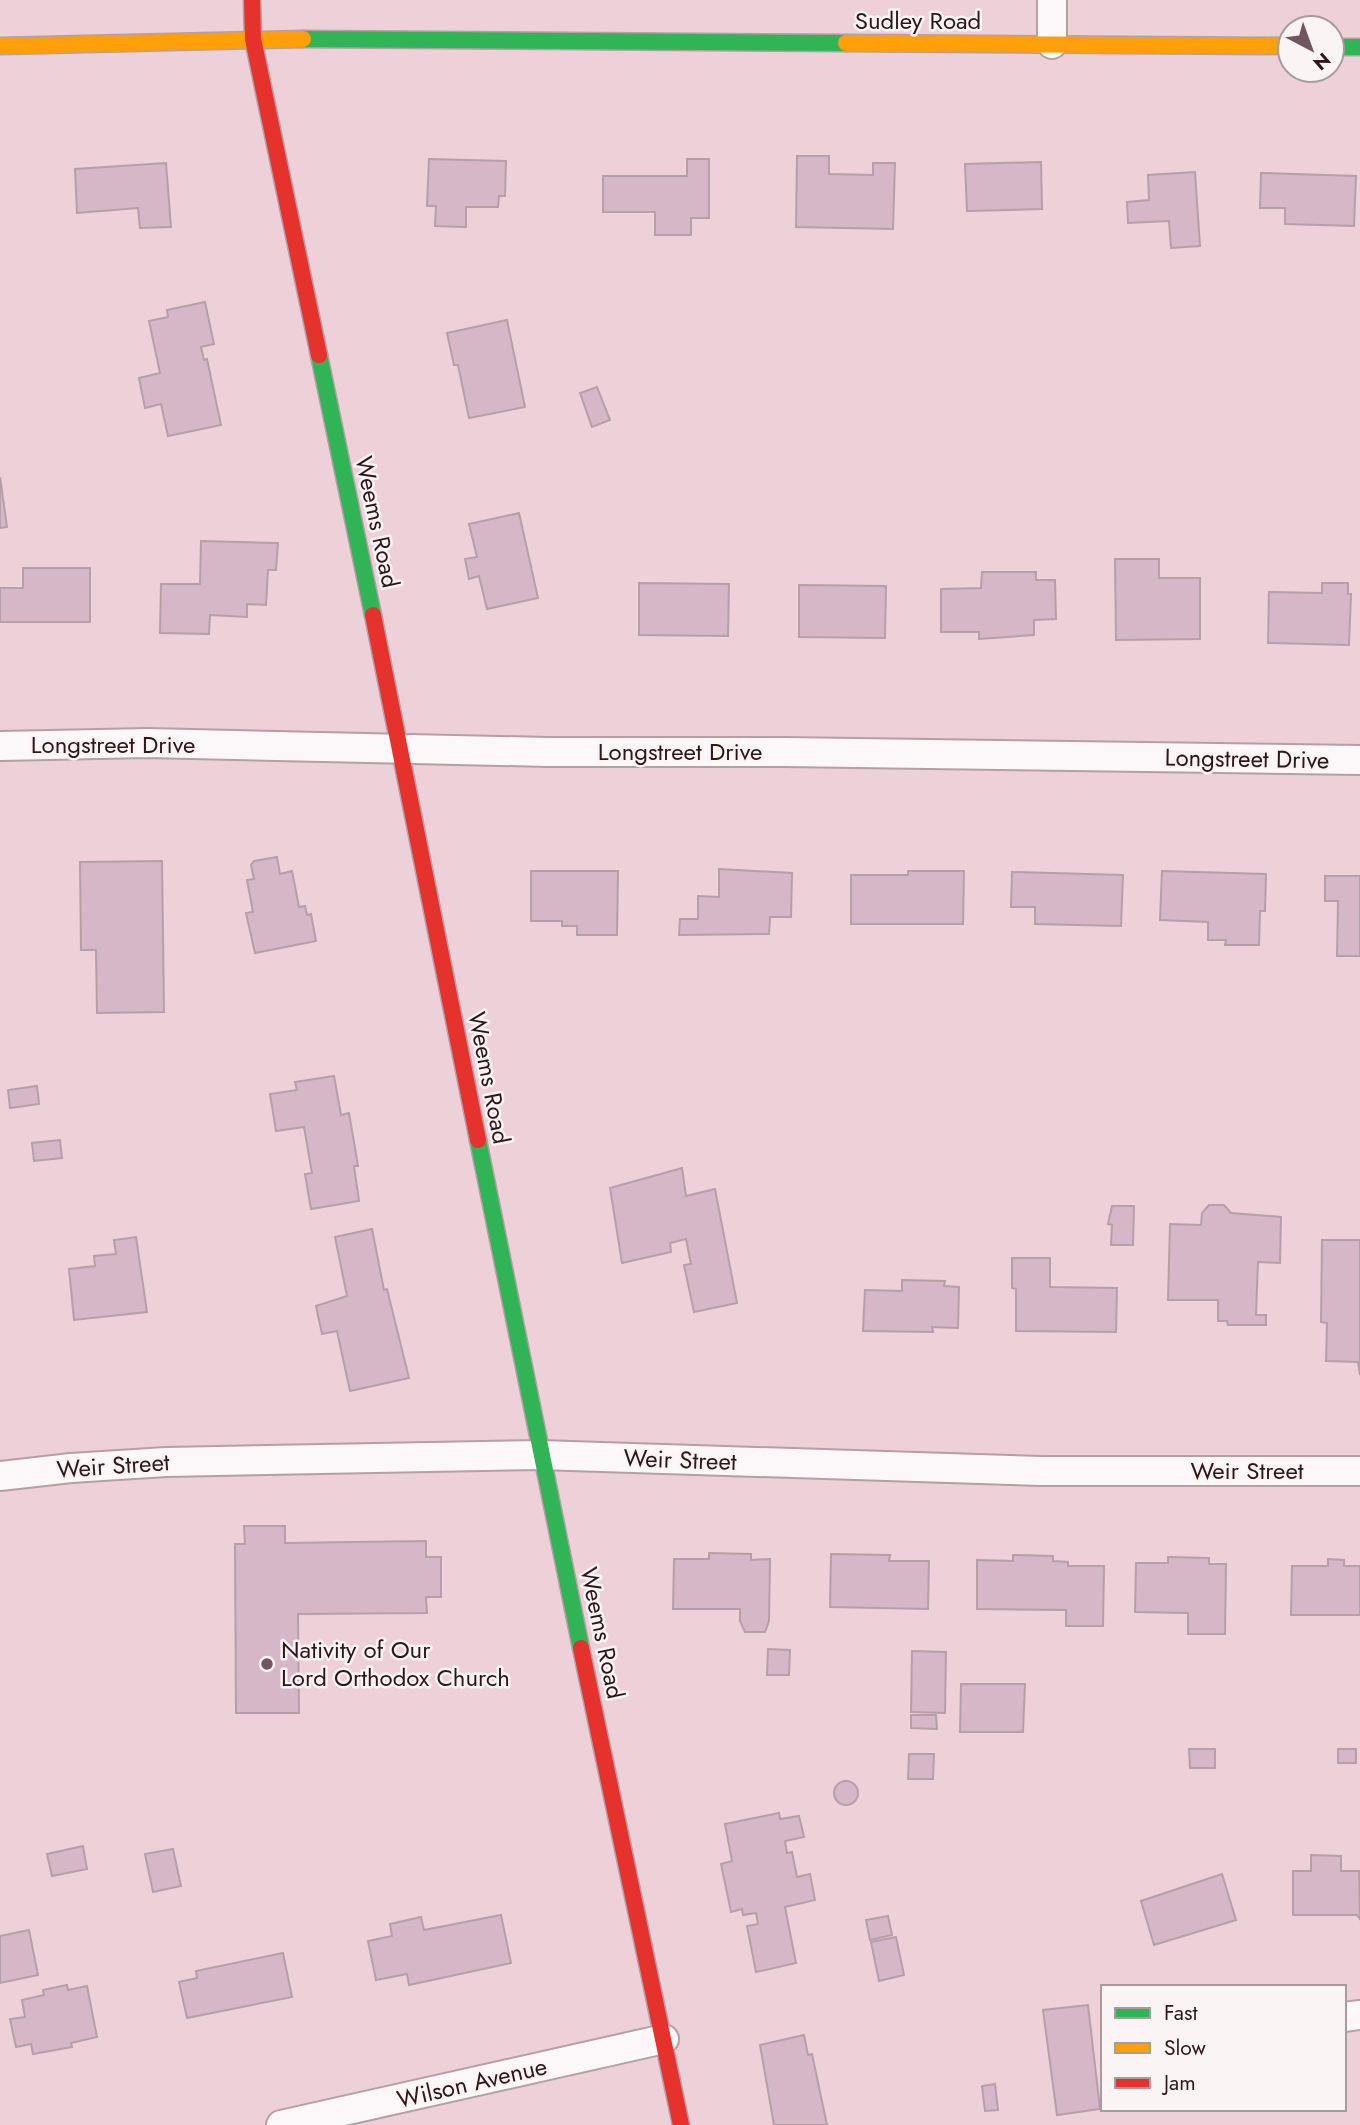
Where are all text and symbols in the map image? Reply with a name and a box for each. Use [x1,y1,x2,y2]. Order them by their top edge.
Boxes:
street label: Sudley Road [855,3,981,38]
north arrow [1276,14,1346,84]
text: N [1307,46,1336,77]
street label: Weems Road [346,453,409,591]
street label: Longstreet Drive [31,727,195,762]
street label: Longstreet Drive [598,734,762,769]
street label: Longstreet Drive [1164,740,1330,777]
street label: Weems Road [460,1009,519,1147]
street label: Weir Street [623,1440,737,1479]
street label: Weir Street [55,1444,171,1487]
street label: Weir Street [1190,1453,1304,1488]
street label: Weems Road [571,1564,634,1702]
place label: Nativity of Our Lord Orthodox Church [281,1632,510,1695]
marker: Nativity of Our Lord Orthodox Church [259,1656,275,1672]
legend [1101,1985,1346,2111]
text: Fast [1164,1998,1197,2028]
text: Slow [1164,2033,1206,2063]
street label: Wilson Avenue [393,2048,550,2117]
text: Jam [1161,2068,1196,2098]

